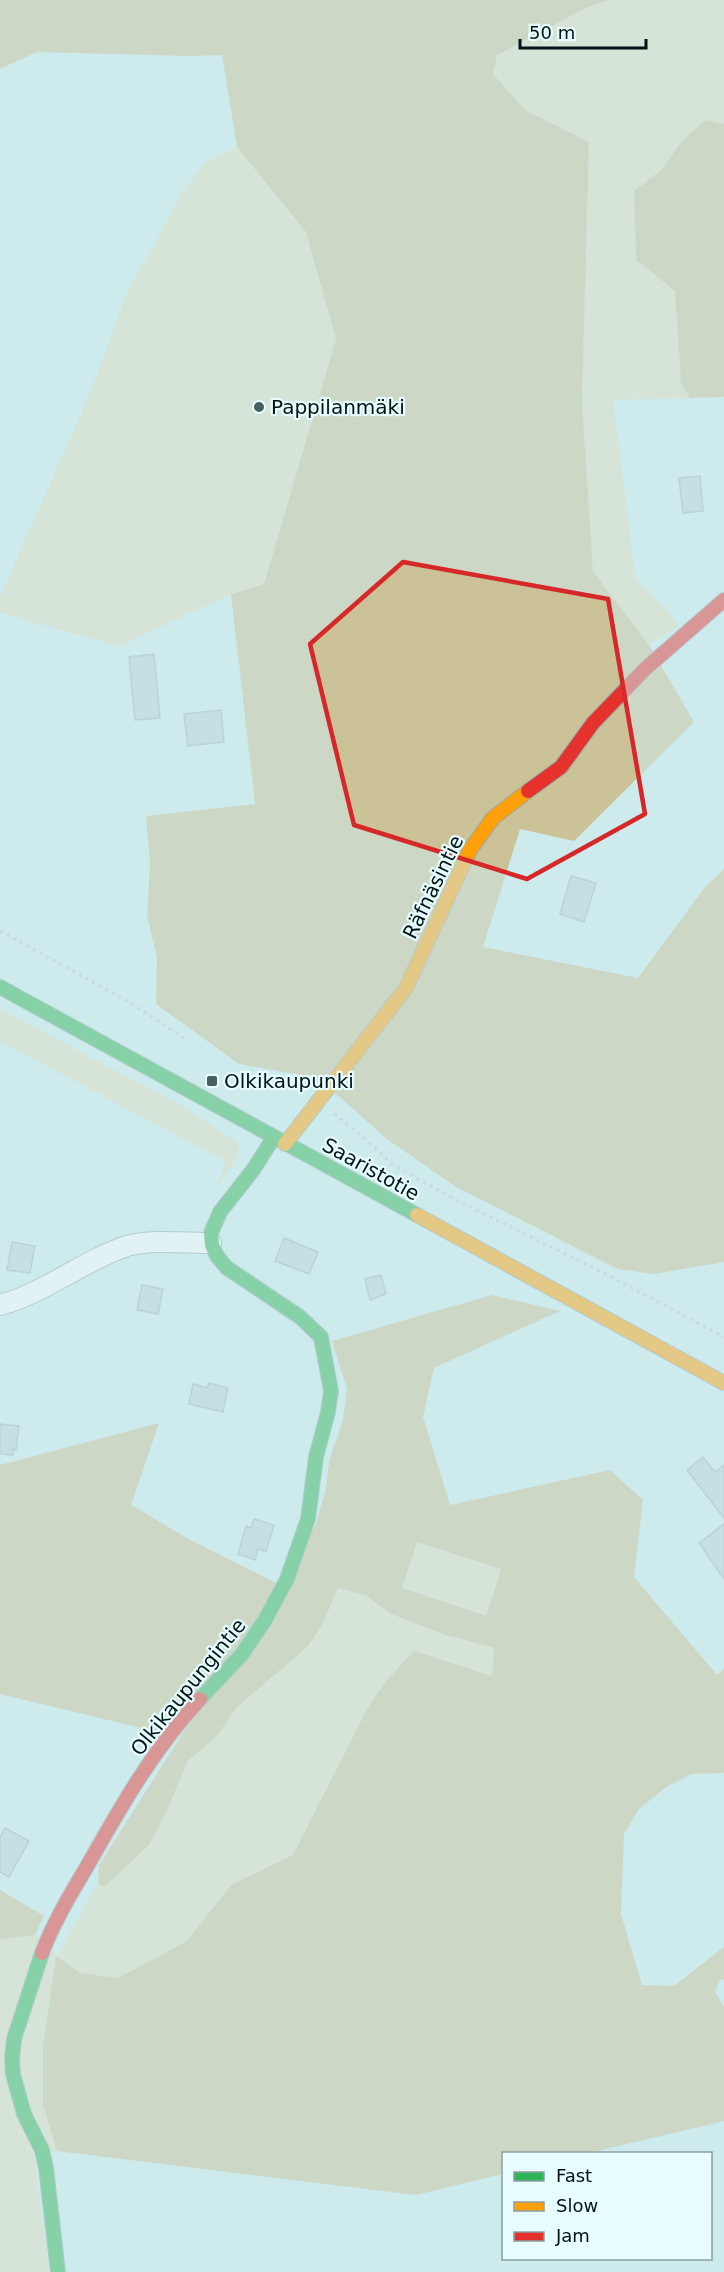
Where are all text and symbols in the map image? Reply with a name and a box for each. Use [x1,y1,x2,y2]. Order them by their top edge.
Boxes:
scale bar [520,12,646,50]
text: 50 m [529,22,575,43]
place label: Pappilanmäki [271,395,405,419]
marker: Pappilanmäki [252,400,266,414]
street label: Räfnäsintie [398,831,468,943]
place label: Olkikaupunki [224,1069,354,1093]
marker: Olkikaupunki [205,1074,219,1088]
street label: Saaristotie [318,1133,424,1205]
street label: Olkikaupungintie [125,1614,251,1760]
legend [502,2152,712,2260]
text: Fast [556,2165,592,2186]
text: Slow [556,2195,598,2216]
text: Jam [555,2225,590,2246]

